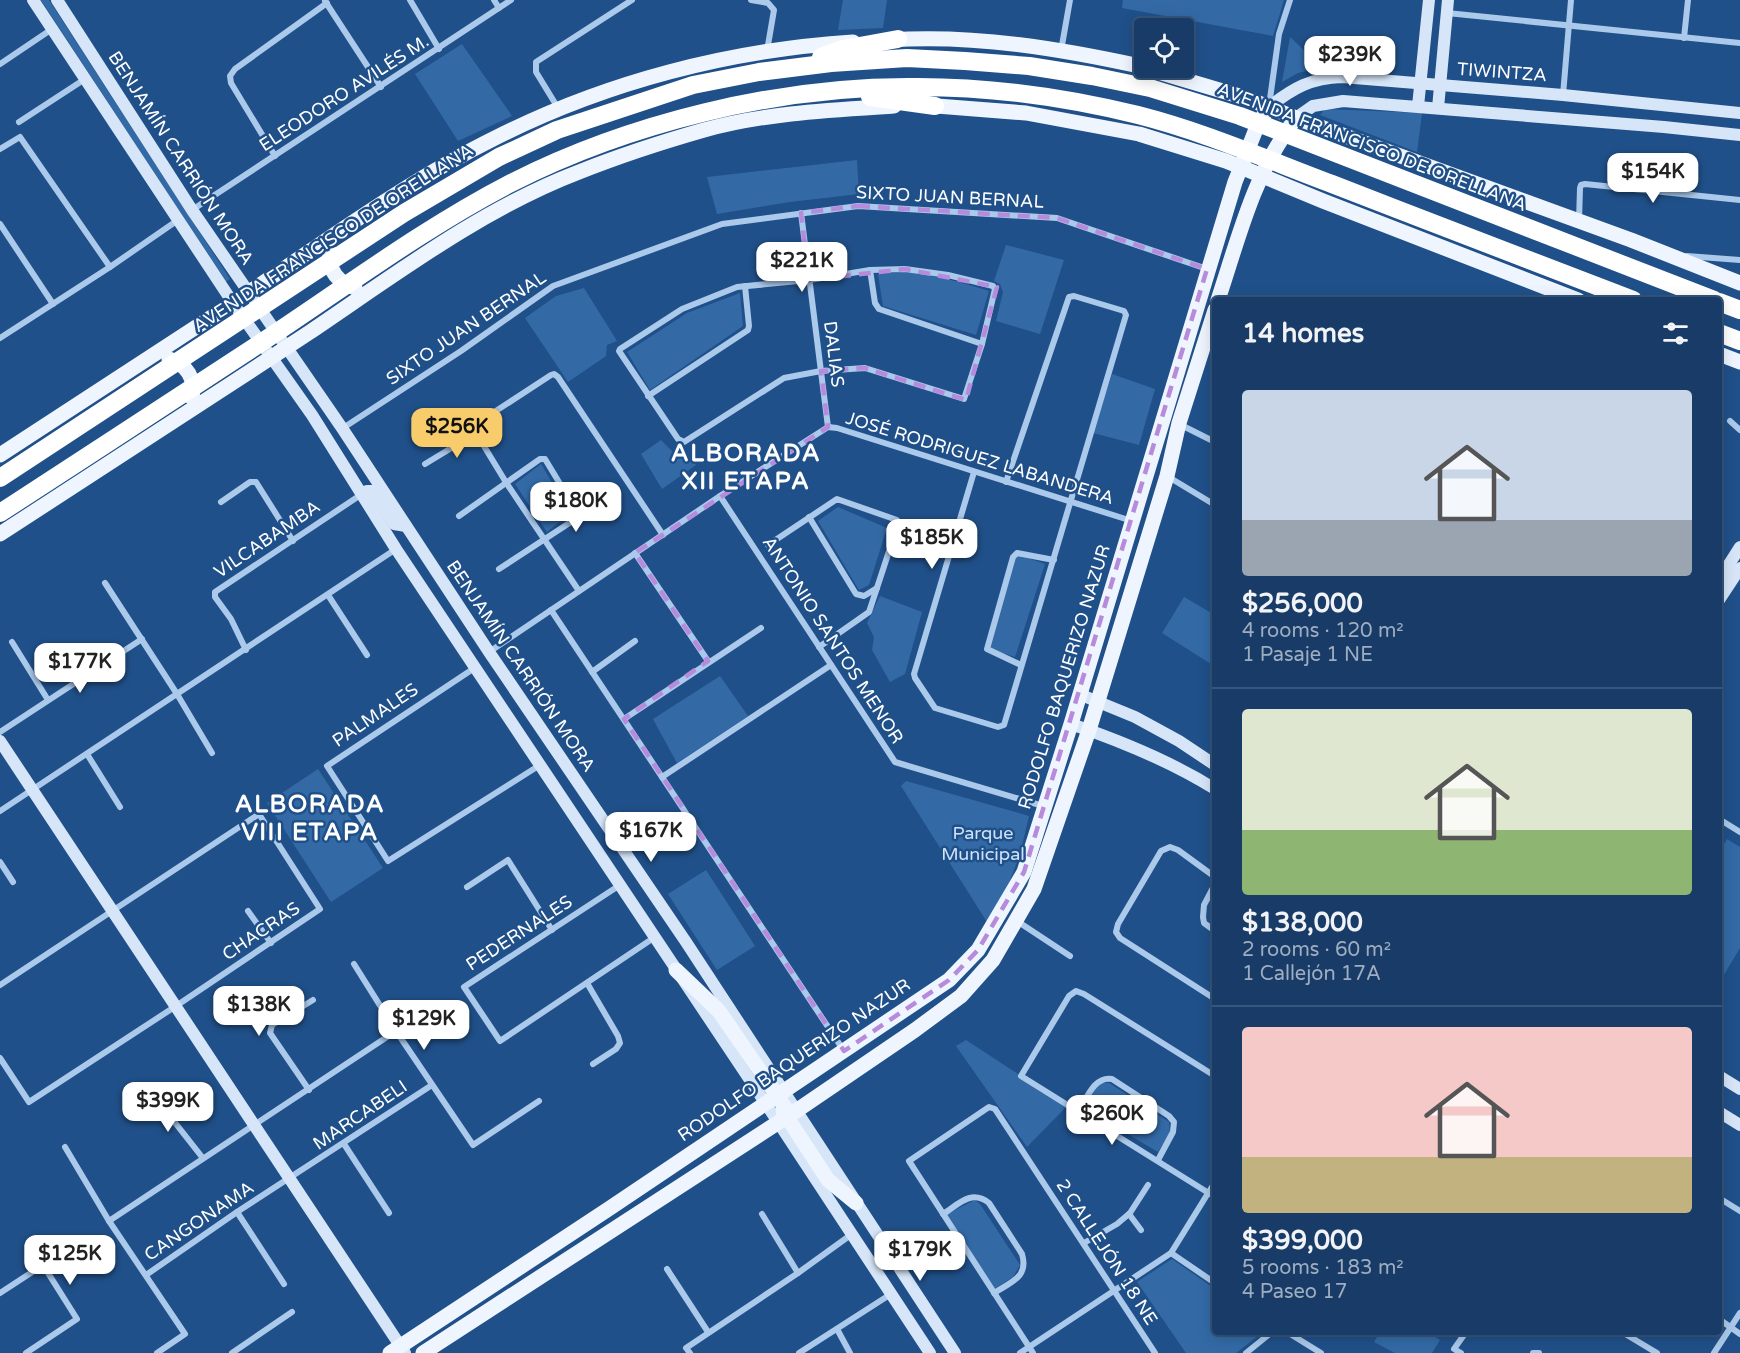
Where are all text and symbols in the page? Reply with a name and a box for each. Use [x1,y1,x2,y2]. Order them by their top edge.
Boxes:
map controls [1134,18,1194,78]
button: locate [1134,18,1194,78]
street label: ELEODORO AVILÉS M. [255,30,433,156]
pin: $239K [1308,36,1392,87]
text: $239K [1318,43,1382,67]
street label: BENJAMÍN CARRIÓN MORA [104,47,258,269]
street label: TIWINTZA [1456,58,1548,86]
street label: AVENIDA FRANCISCO DE ORELLANA [1214,78,1530,216]
street label: AVENIDA FRANCISCO DE ORELLANA [189,139,477,337]
pin: $154K [1611,153,1695,204]
text: $154K [1621,160,1685,184]
street label: SIXTO JUAN BERNAL [856,181,1045,213]
pin: $221K [760,242,844,293]
text: $221K [770,249,834,273]
street label: SIXTO JUAN BERNAL [382,266,551,390]
icon: filters [1659,317,1692,350]
text: 14 homes [1242,318,1364,349]
street label: DALIAS [819,320,849,388]
street label: JOSÉ RODRIGUEZ LABANDERA [843,407,1117,509]
pin: $256K [415,408,499,459]
text: $256K [425,415,489,439]
icon: home [1413,429,1521,537]
district label: ALBORADA XII ETAPA [671,439,821,496]
pin: $180K [534,482,618,533]
text: $180K [544,489,608,513]
street label: VILCABAMBA [210,495,324,583]
pin: $185K [890,519,974,570]
text: $185K [900,526,964,550]
street label: ANTONIO SANTOS MENOR [758,532,908,748]
street label: RODOLFO BAQUERIZO NAZUR [1013,542,1115,812]
street label: BENJAMÍN CARRIÓN MORA [442,556,600,776]
text: $256,000 [1242,588,1363,619]
text: 4 rooms · 120 m² [1242,619,1404,643]
pin: $177K [38,643,122,694]
text: 1 Pasaje 1 NE [1242,643,1373,667]
text: $177K [48,650,112,674]
street label: PALMALES [328,678,422,752]
icon: home [1413,748,1521,856]
district label: ALBORADA VIII ETAPA [235,790,385,847]
pin: $167K [609,812,693,863]
text: $167K [619,819,683,843]
park label: Parque Municipal [941,822,1025,865]
street label: PEDERNALES [462,890,576,976]
street label: CHACRAS [218,897,304,965]
text: $138,000 [1242,907,1363,938]
text: 2 rooms · 60 m² [1242,938,1391,962]
text: 1 Callejón 17A [1242,962,1381,986]
street label: RODOLFO BAQUERIZO NAZUR [674,974,914,1146]
pin: $138K [217,986,301,1037]
text: $138K [227,993,291,1017]
pin: $129K [382,1000,466,1051]
text: $129K [392,1007,456,1031]
icon: home [1413,1066,1521,1174]
street label: MARCABELI [309,1075,411,1155]
pin: $399K [126,1082,210,1133]
text: $399K [136,1089,200,1113]
pin: $260K [1070,1095,1154,1146]
text: $260K [1080,1102,1144,1126]
street label: 2 CALLEJÓN 18 NE [1052,1175,1162,1329]
street label: CANGONAMA [140,1176,258,1266]
text: $399,000 [1242,1225,1363,1256]
pin: $179K [878,1231,962,1282]
pin: $125K [28,1235,112,1286]
text: $179K [888,1238,952,1262]
text: $125K [38,1242,102,1266]
text: 5 rooms · 183 m² [1242,1256,1404,1280]
text: 4 Paseo 17 [1242,1280,1347,1304]

